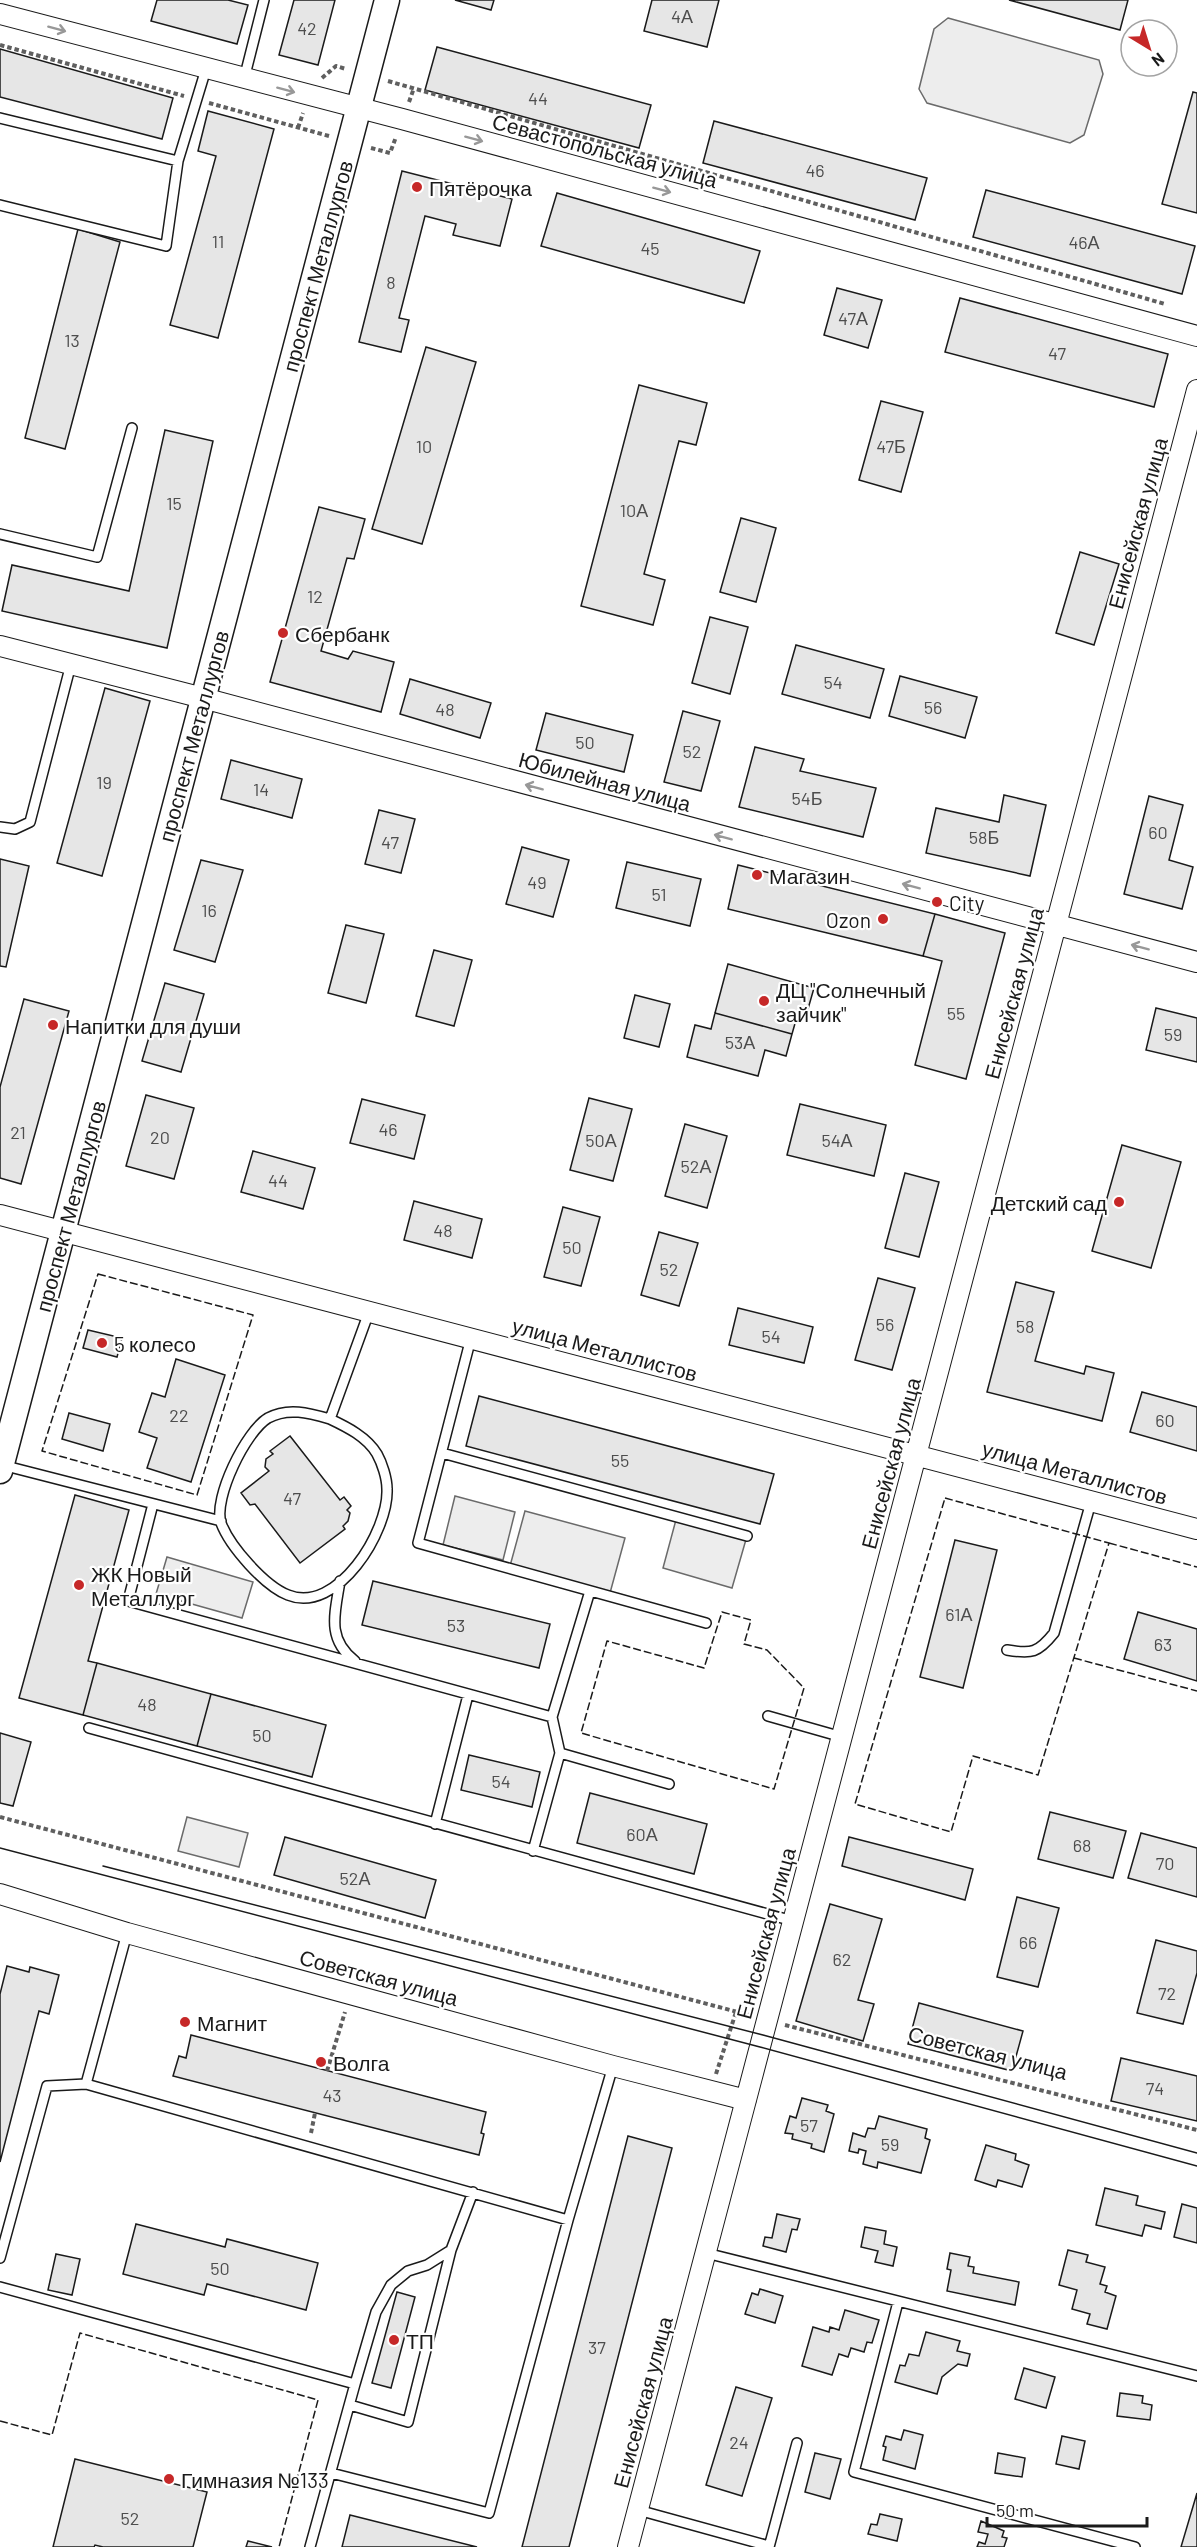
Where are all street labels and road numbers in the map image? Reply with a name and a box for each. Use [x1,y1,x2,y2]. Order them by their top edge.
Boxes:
street label: Севастопольская улица [490,108,721,192]
street label: проспект Металлургов [277,158,357,374]
street label: Енисейская улица [1102,434,1172,611]
street label: проспект Металлургов [153,628,233,844]
street label: Юбилейная улица [516,746,694,816]
street label: Енисейская улица [978,904,1048,1081]
street label: проспект Металлургов [30,1098,110,1314]
street label: улица Металлистов [510,1312,700,1386]
street label: Енисейская улица [855,1374,925,1551]
street label: улица Металлистов [980,1435,1170,1509]
street label: Енисейская улица [730,1844,800,2021]
street label: Советская улица [297,1944,461,2010]
street label: Советская улица [906,2020,1071,2084]
street label: Енисейская улица [607,2313,677,2490]

